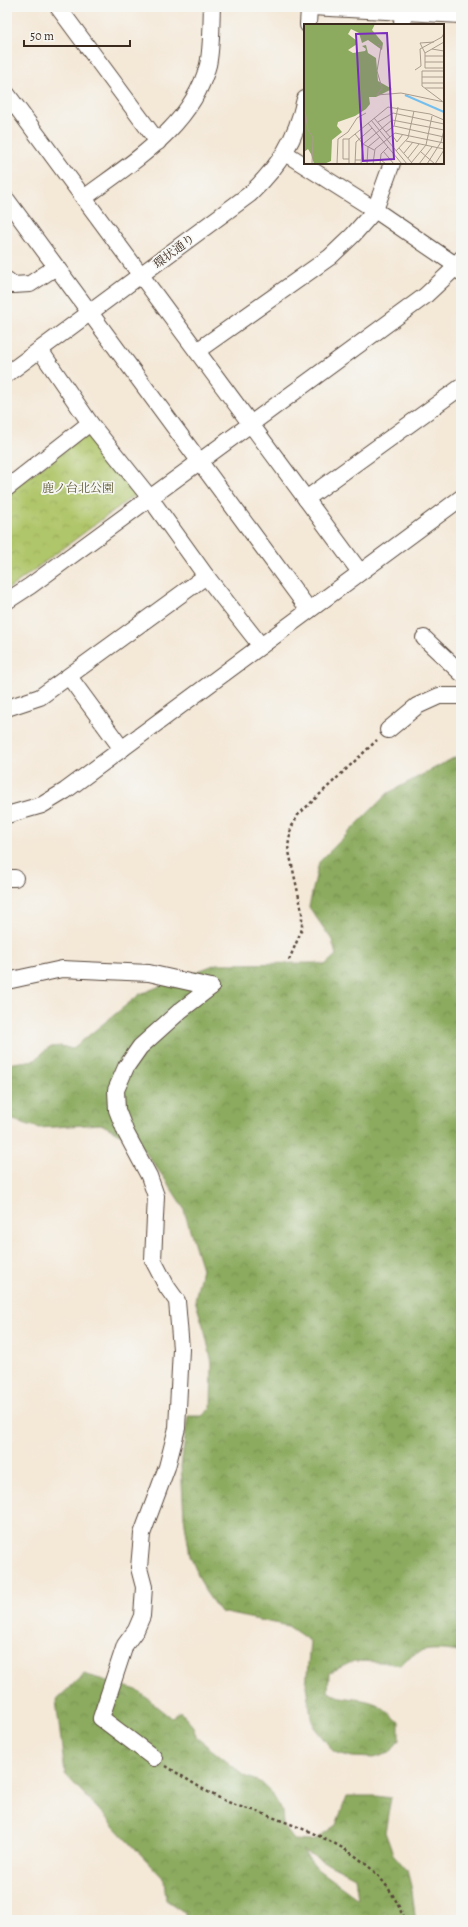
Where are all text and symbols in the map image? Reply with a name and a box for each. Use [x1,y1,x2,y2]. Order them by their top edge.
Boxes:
scale bar [24,22,130,48]
inset map [304,24,444,164]
text: 50 m [30,28,54,44]
street label: 環状通り [150,230,198,272]
park label: 鹿ノ台北公園 [42,480,114,496]

